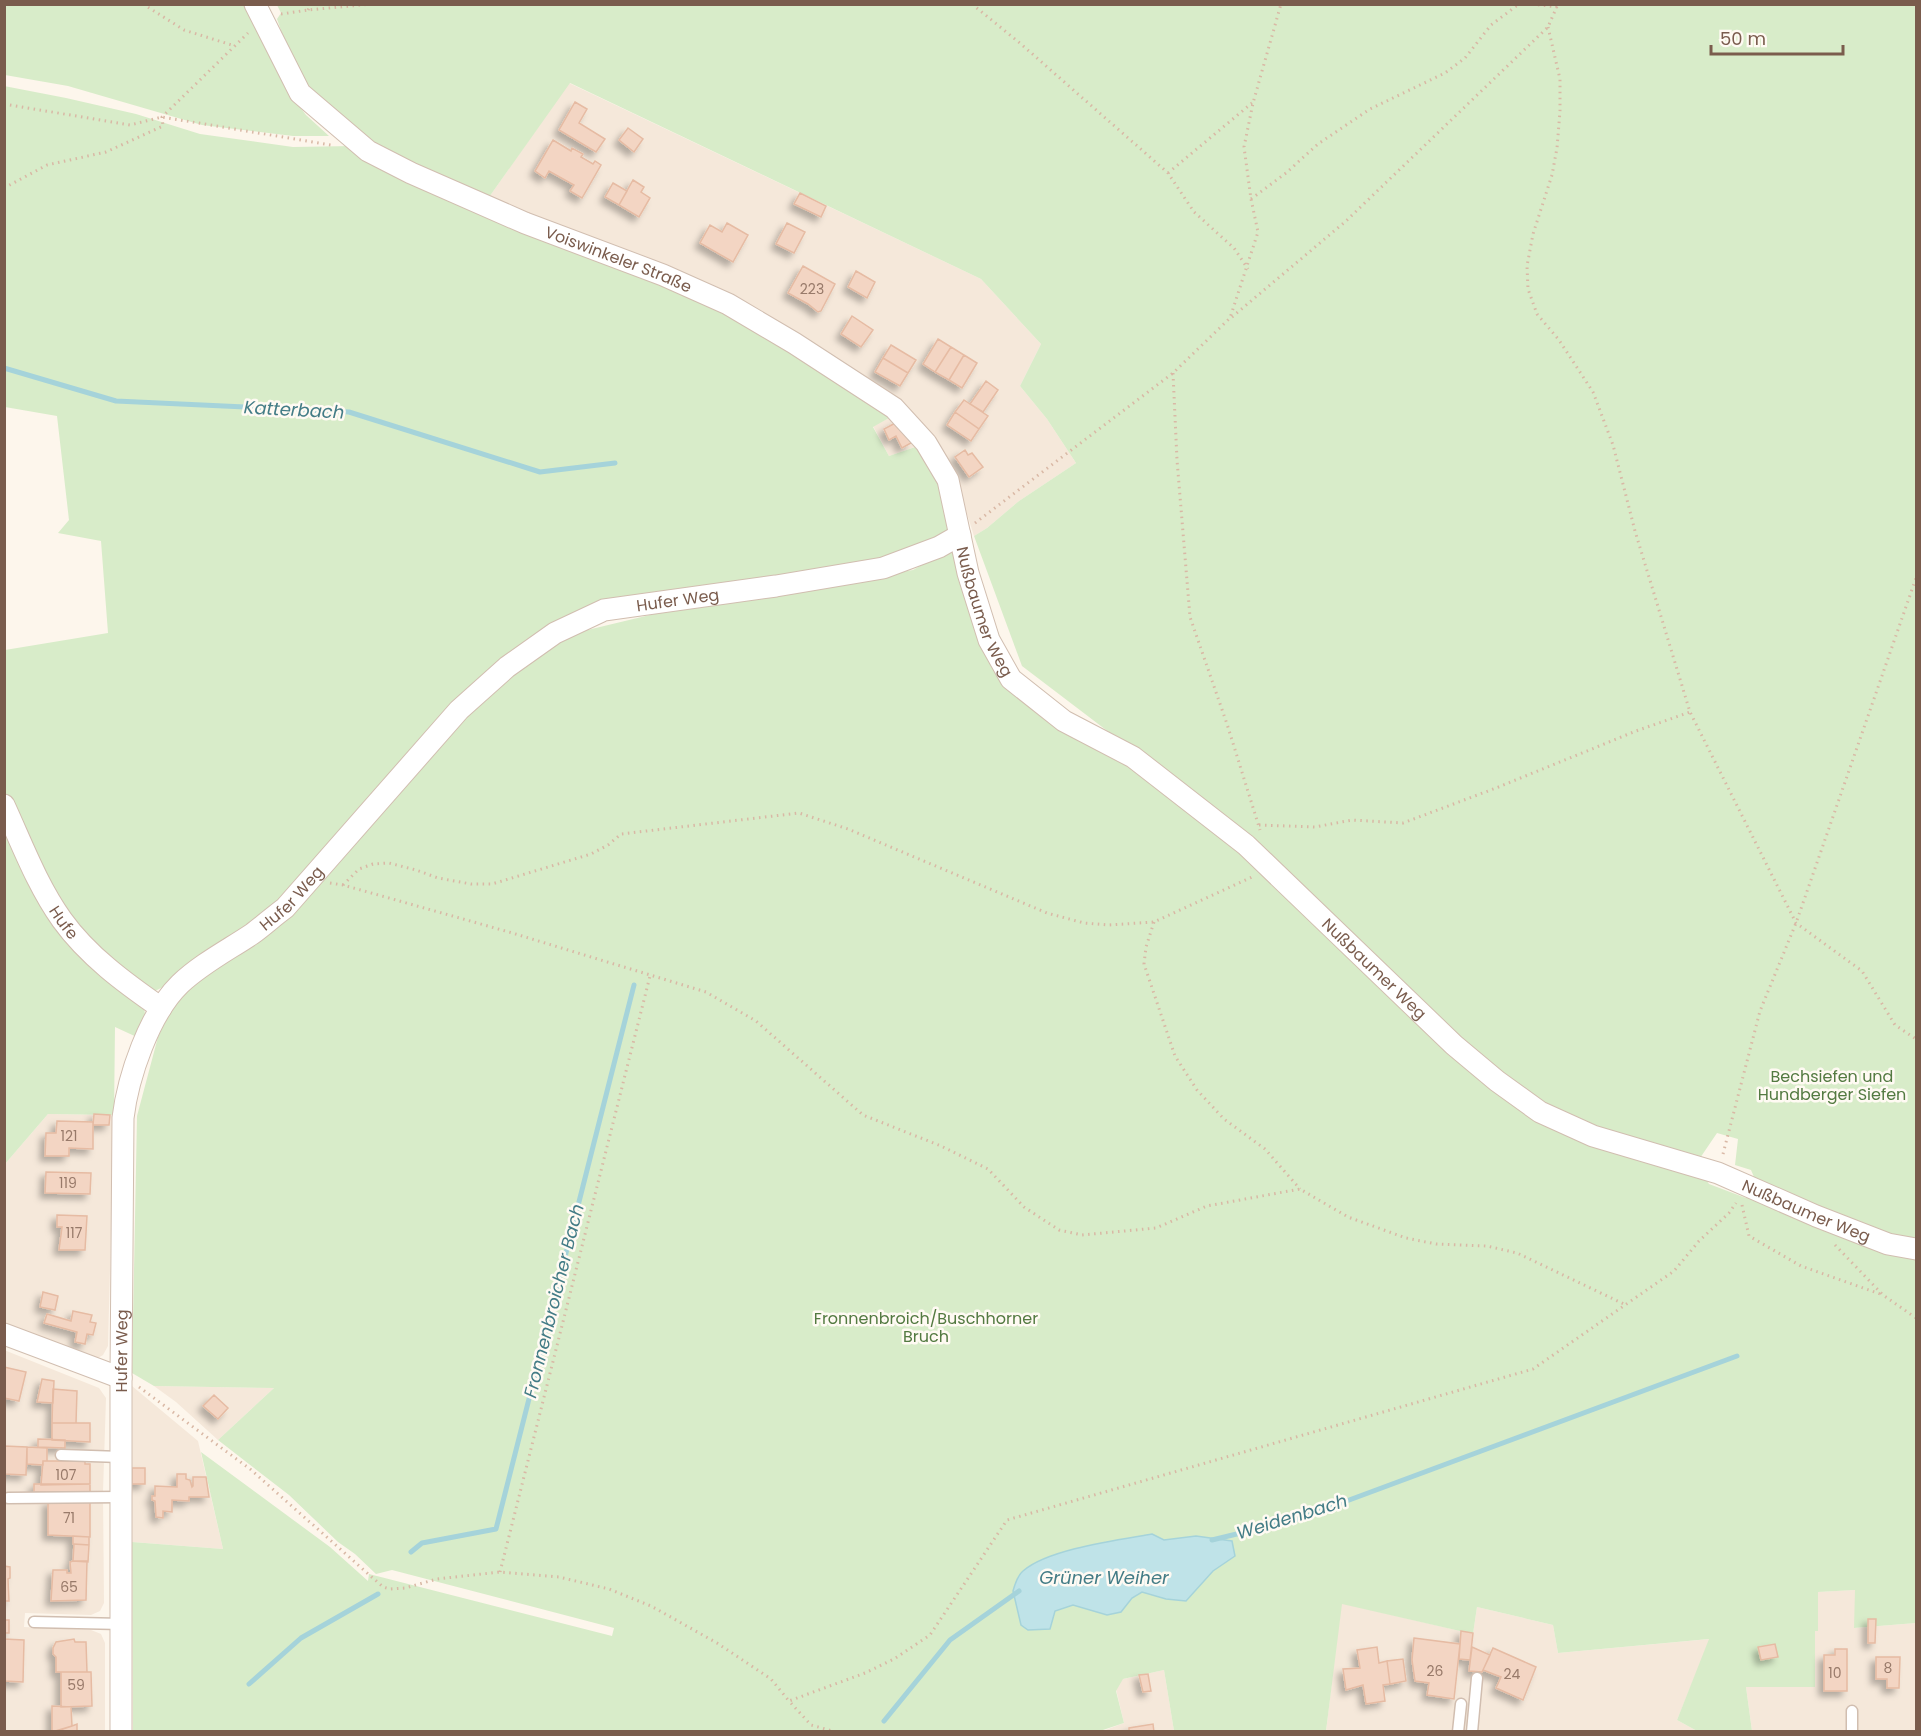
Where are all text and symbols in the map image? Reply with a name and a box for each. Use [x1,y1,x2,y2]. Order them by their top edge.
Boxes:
scale bar [1711,18,1843,56]
text: 50 m [1720,26,1766,51]
street label: Voiswinkeler Straße [542,221,695,298]
house number: 223 [800,279,824,299]
water label: Katterbach [243,394,345,425]
street label: Nußbaumer Weg [951,545,1018,681]
street label: Hufer Weg [635,583,721,617]
street label: Hufer Weg [254,861,329,936]
street label: Hufe [43,901,84,944]
street label: Nußbaumer Weg [1317,913,1432,1025]
park label: Bechsiefen und Hundberger Siefen [1758,1065,1906,1106]
house number: 121 [60,1126,78,1146]
house number: 119 [59,1173,77,1193]
street label: Nußbaumer Weg [1738,1174,1874,1248]
water label: Fronnenbroicher Bach [517,1201,590,1401]
house number: 117 [66,1223,83,1243]
park label: Fronnenbroich/Buschhorner Bruch [814,1307,1038,1348]
street label: Hufer Weg [110,1309,134,1393]
house number: 107 [56,1465,77,1485]
water label: Weidenbach [1233,1488,1350,1545]
house number: 71 [63,1508,75,1528]
water label: Grüner Weiher [1039,1565,1170,1590]
house number: 65 [60,1577,78,1597]
house number: 8 [1884,1658,1893,1678]
house number: 26 [1427,1661,1444,1681]
house number: 10 [1828,1663,1842,1683]
house number: 24 [1504,1664,1521,1684]
house number: 59 [67,1675,85,1695]

